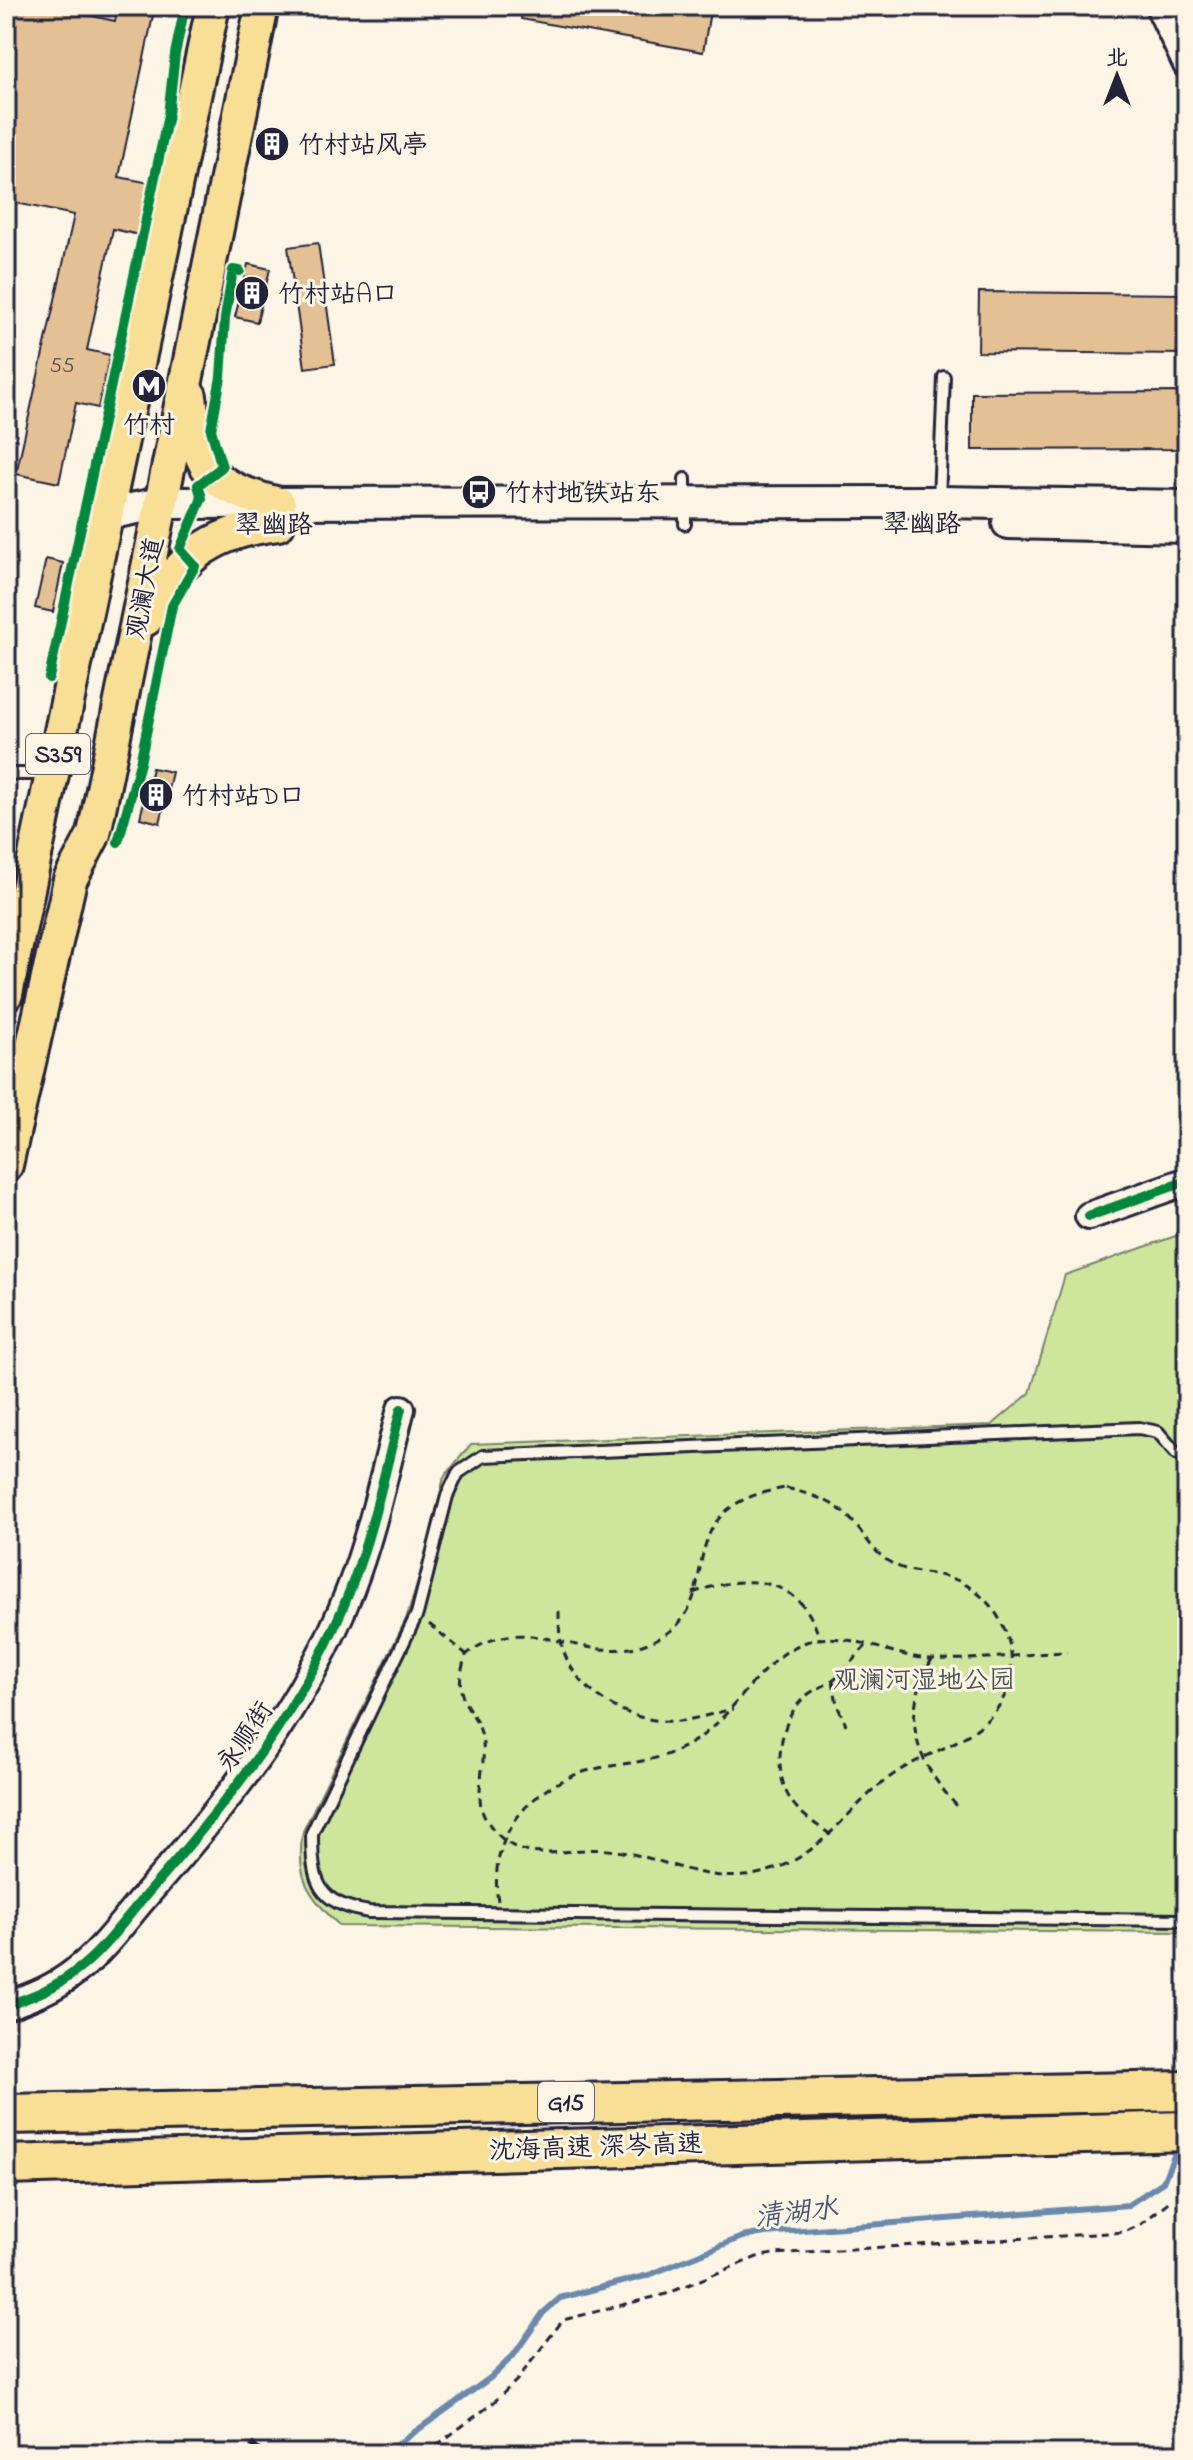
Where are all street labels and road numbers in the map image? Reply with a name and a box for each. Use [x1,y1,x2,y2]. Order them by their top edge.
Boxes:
street label: 翠幽路 [883,507,961,545]
street label: 翠幽路 [235,508,313,546]
street label: 观澜大道 [118,534,176,643]
road number: S359 [26,734,90,774]
street label: 永顺街 [209,1695,284,1781]
road number: G15 [538,2082,594,2122]
street label: 沈海高速 深岑高速 [488,2126,704,2172]

